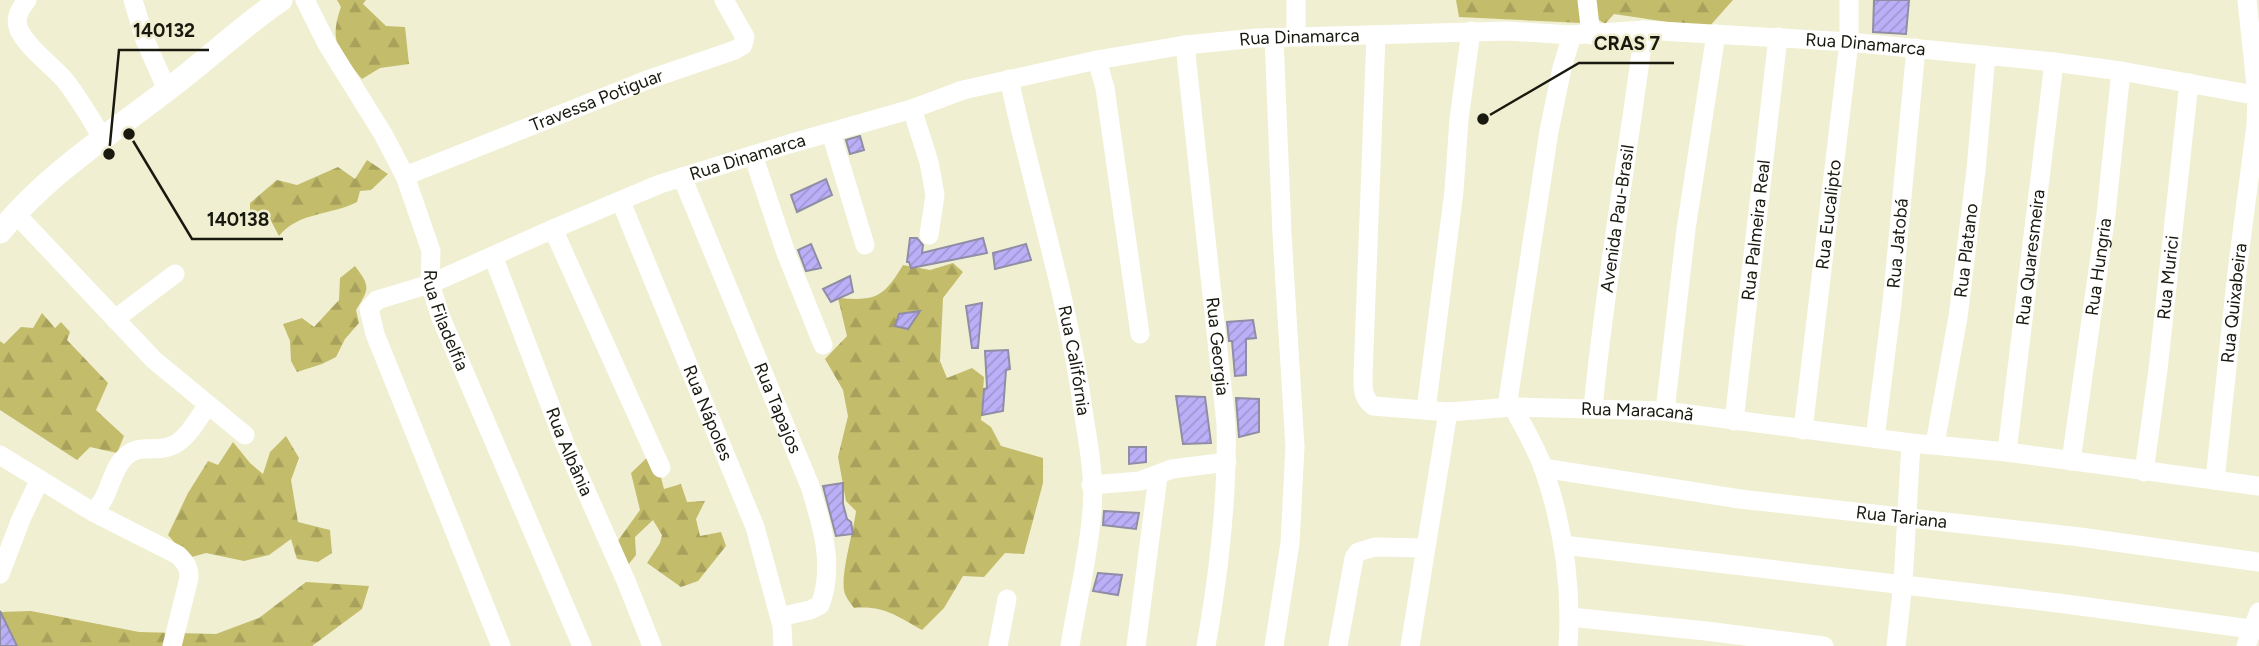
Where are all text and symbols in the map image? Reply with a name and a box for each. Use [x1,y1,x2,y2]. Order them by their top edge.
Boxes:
callout: 140132 [119,10,209,50]
text: 140132 [133,19,195,42]
callout: CRAS 7 [1579,23,1674,63]
street label: Rua Dinamarca [1238,24,1360,51]
street label: Rua Dinamarca [1805,28,1926,60]
text: CRAS 7 [1594,32,1660,55]
street label: Travessa Potiguar [527,64,666,136]
street label: Rua Dinamarca [687,129,808,185]
street label: Avenida Pau-Brasil [1596,143,1639,294]
street label: Rua Eucalipto [1811,158,1846,271]
street label: Rua Palmeira Real [1737,159,1775,302]
street label: Rua Quaresmeira [2011,188,2050,327]
street label: Rua Jatobá [1882,197,1913,289]
callout: 140138 [192,199,283,239]
street label: Rua Platano [1949,202,1983,299]
text: 140138 [207,208,269,231]
street label: Rua Hungria [2081,217,2116,317]
street label: Rua Murici [2153,234,2183,321]
street label: Rua Quixabeira [2216,242,2252,364]
street label: Rua Filadelfia [419,269,473,374]
street label: Rua Georgia [1201,296,1234,397]
street label: Rua Califórnia [1053,303,1095,417]
street label: Rua Tapajos [749,359,806,457]
street label: Rua Nápoles [678,362,737,464]
street label: Rua Maracanã [1581,398,1695,426]
street label: Rua Albânia [541,404,598,499]
street label: Rua Tariana [1855,501,1948,533]

